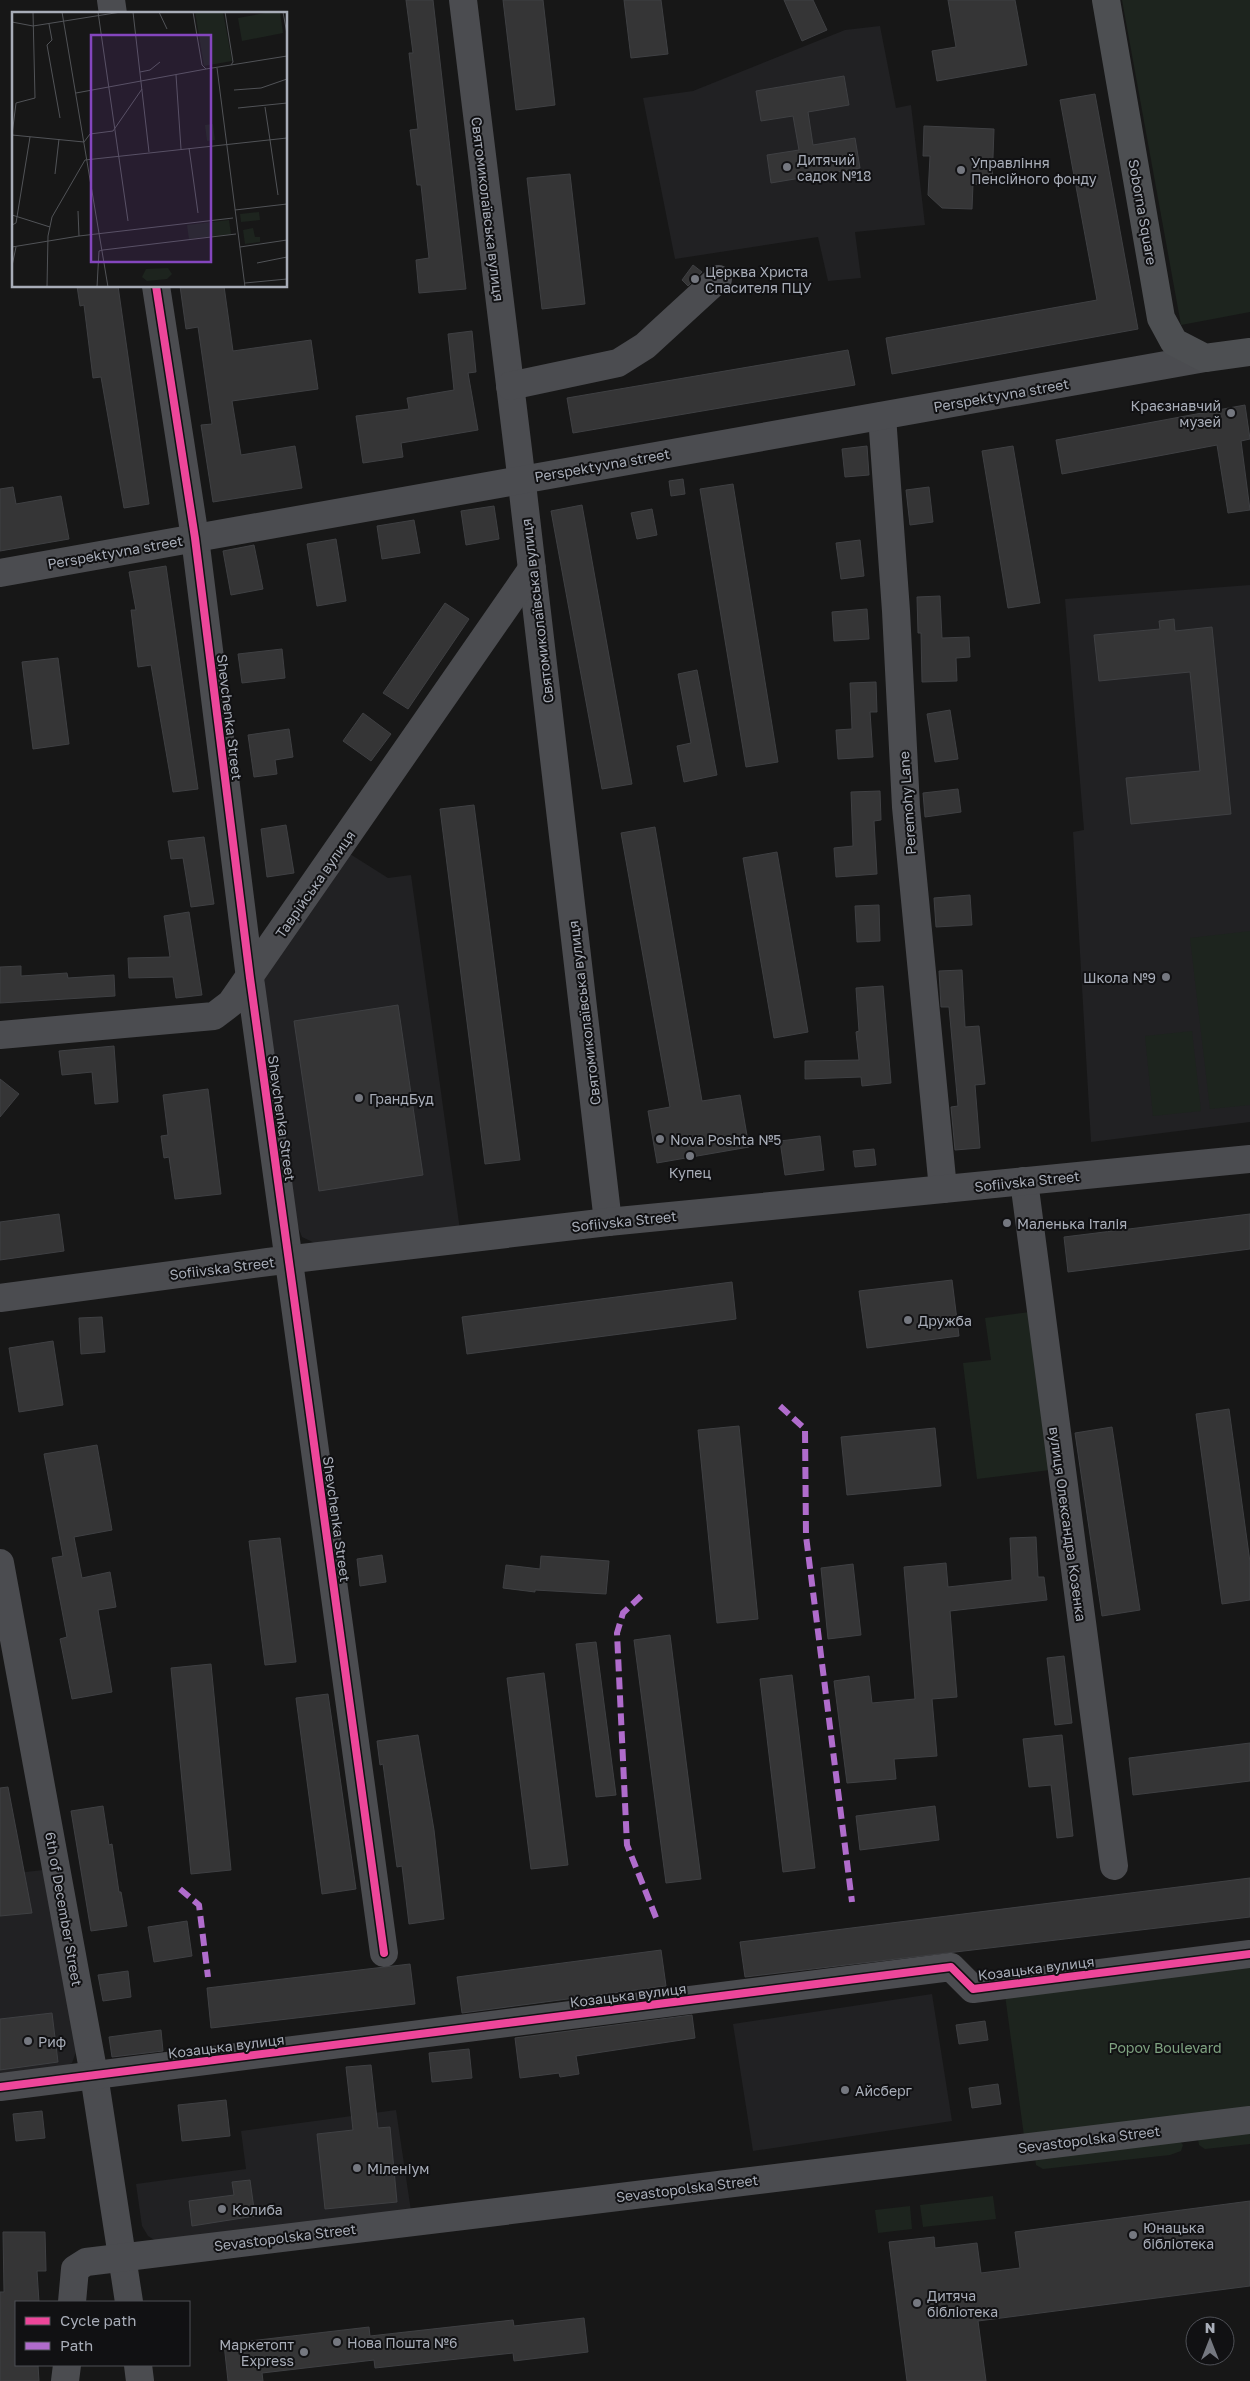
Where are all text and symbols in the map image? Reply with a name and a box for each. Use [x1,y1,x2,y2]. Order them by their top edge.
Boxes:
inset map [12,12,288,288]
street label: Святомиколаївська вулиця [468,116,508,302]
place label: Дитячий садок №18 [797,151,872,184]
place label: Управління Пенсійного фонду [971,154,1097,187]
street label: Soborna Square [1125,158,1161,266]
marker: Дитячий садок №18 [781,161,793,173]
marker: Управління Пенсійного фонду [955,164,967,176]
place label: Церква Христа Спасителя ПЦУ [705,263,812,296]
marker: Церква Христа Спасителя ПЦУ [689,273,701,285]
street label: Perspektyvna street [932,375,1070,415]
place label: Краєзнавчий музей [1130,397,1221,430]
marker: Краєзнавчий музей [1225,407,1237,419]
street label: Perspektyvna street [533,445,671,485]
street label: Святомиколаївська вулиця [517,518,557,704]
street label: Perspektyvna street [46,532,184,572]
street label: Shevchenka Street [214,653,246,781]
street label: Peremohy Lane [895,751,919,855]
street label: Таврійська вулиця [272,827,358,941]
street label: Святомиколаївська вулиця [564,920,604,1106]
place label: Школа №9 [1083,969,1156,986]
marker: Школа №9 [1160,971,1172,983]
street label: Shevchenka Street [265,1054,299,1182]
place label: ГрандБуд [369,1090,434,1107]
marker: ГрандБуд [353,1092,365,1104]
place label: Nova Poshta №5 [670,1131,781,1148]
marker: Nova Poshta №5 [654,1133,666,1145]
marker: Купец [684,1150,696,1162]
place label: Купец [669,1164,711,1181]
street label: Sofiivska Street [974,1167,1080,1195]
street label: Sofiivska Street [571,1207,677,1235]
place label: Маленька Італія [1017,1215,1127,1232]
marker: Маленька Італія [1001,1217,1013,1229]
street label: Sofiivska Street [168,1253,276,1283]
place label: Дружба [918,1312,972,1329]
marker: Дружба [902,1314,914,1326]
street label: вулиця Олександра Козенка [1046,1425,1090,1623]
street label: Shevchenka Street [320,1455,354,1583]
street label: 6th of December Street [42,1831,86,1987]
street label: Козацька вулиця [977,1952,1095,1984]
street label: Козацька вулиця [569,1979,687,2011]
street label: Козацька вулиця [167,2030,285,2062]
place label: Риф [38,2033,66,2050]
marker: Риф [22,2035,34,2047]
park label: Popov Boulevard [1108,2039,1222,2056]
place label: Айсберг [855,2082,913,2099]
marker: Айсберг [839,2084,851,2096]
street label: Sevastopolska Street [1017,2122,1161,2156]
place label: Міленіум [367,2160,429,2177]
marker: Міленіум [351,2162,363,2174]
street label: Sevastopolska Street [615,2171,759,2205]
place label: Колиба [232,2201,283,2218]
marker: Колиба [216,2203,228,2215]
place label: Юнацька бібліотека [1143,2219,1214,2252]
street label: Sevastopolska Street [213,2220,357,2254]
marker: Юнацька бібліотека [1127,2229,1139,2241]
place label: Дитяча бібліотека [927,2287,998,2320]
marker: Дитяча бібліотека [911,2297,923,2309]
legend [15,2301,190,2366]
text: Cycle path [60,2311,136,2329]
north arrow [1185,2316,1235,2366]
text: N [1205,2319,1215,2336]
place label: Нова Пошта №6 [347,2334,457,2351]
text: Path [60,2336,93,2354]
place label: Маркетопт Express [219,2336,294,2369]
marker: Нова Пошта №6 [331,2336,343,2348]
marker: Маркетопт Express [298,2346,310,2358]

